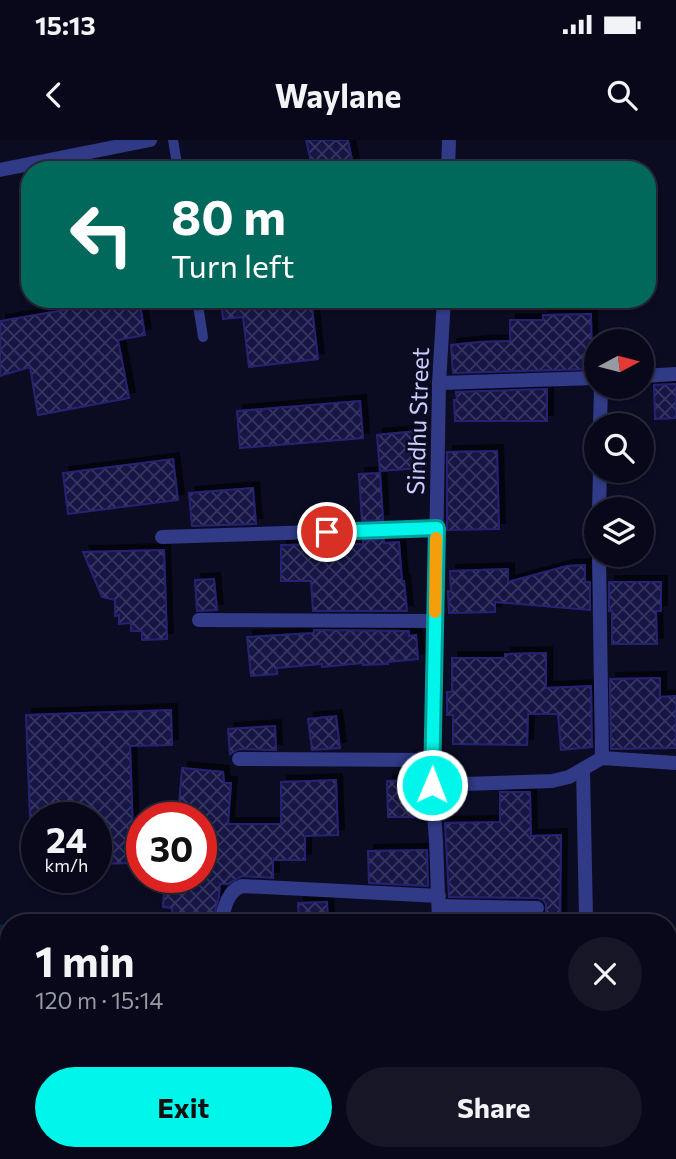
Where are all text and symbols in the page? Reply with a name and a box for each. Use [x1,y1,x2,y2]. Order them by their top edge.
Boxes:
text: 15:13 [35,9,96,40]
text: Waylane [275,75,401,115]
icon: back [35,76,73,114]
icon: search [603,76,641,114]
text: 80 m [171,185,286,245]
icon: left [56,189,147,280]
text: Turn left [171,245,295,285]
north arrow [584,329,654,399]
map controls [584,329,654,567]
street label: Sindhu Street [400,347,434,495]
button: search [584,413,654,483]
button: layers [584,497,654,567]
pin [297,502,357,562]
icon: arrive [308,513,346,551]
position arrow [395,748,469,822]
speed limit sign: 30 [126,802,217,893]
text: 24 [46,817,87,860]
text: km/h [45,854,88,876]
text: 1 min [35,934,135,986]
button: close [568,937,642,1011]
text: 120 m · 15:14 [35,986,163,1014]
button: Exit [35,1067,332,1147]
button: Share [346,1067,642,1147]

